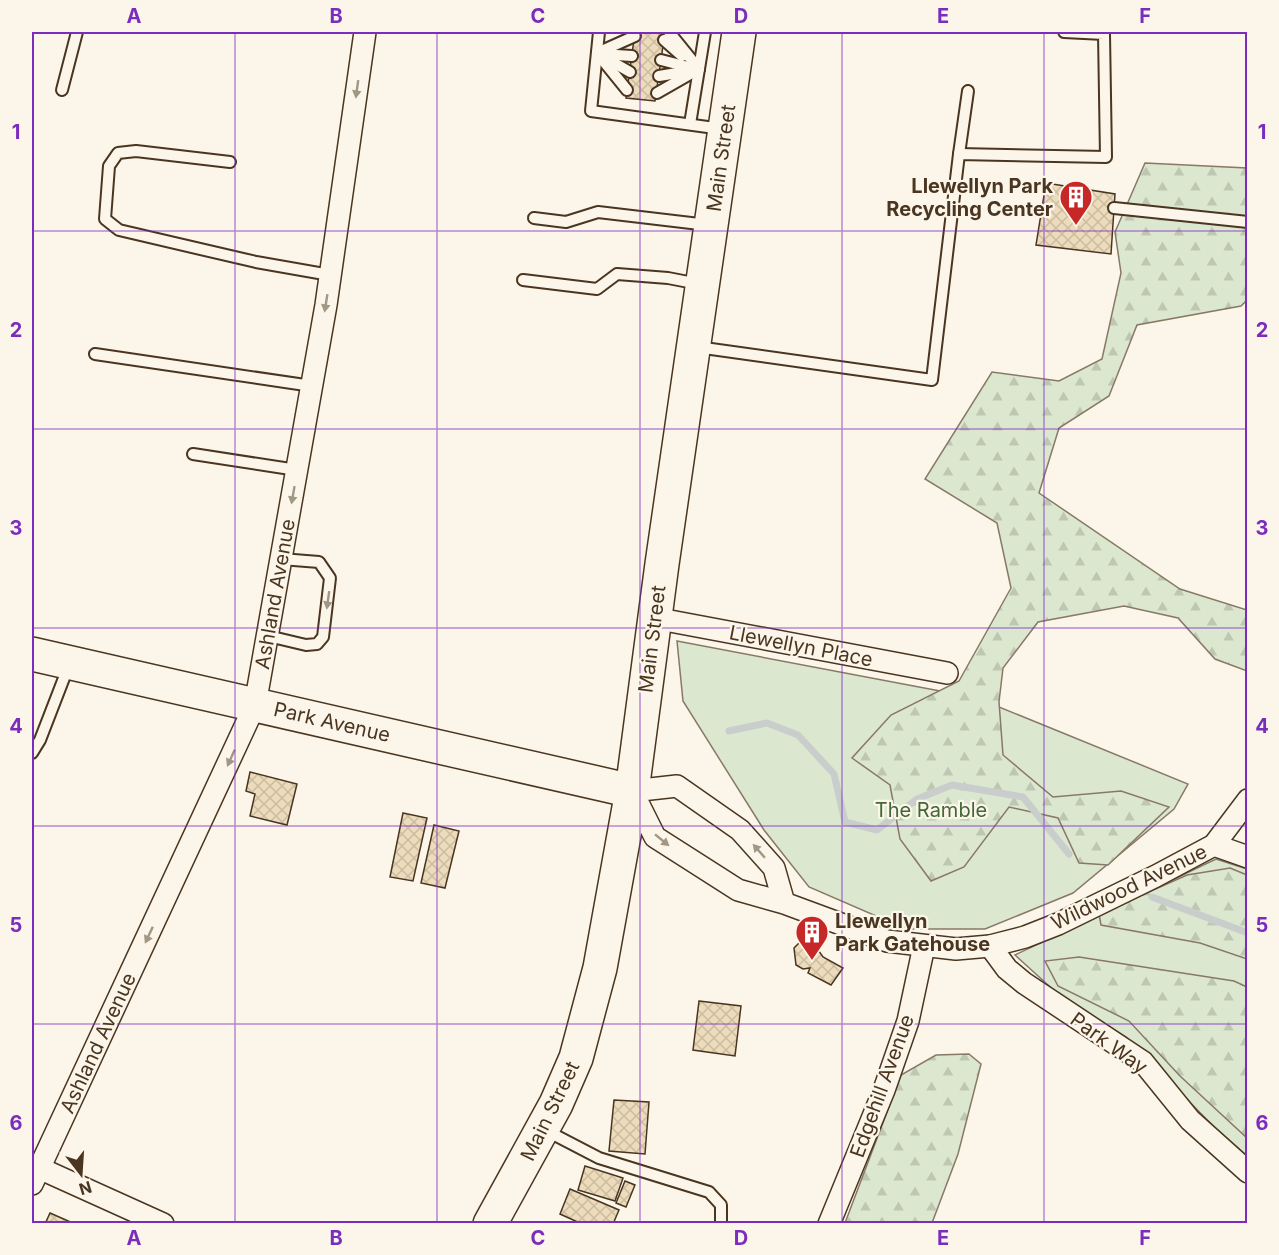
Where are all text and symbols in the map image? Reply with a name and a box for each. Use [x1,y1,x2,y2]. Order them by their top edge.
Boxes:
text: A [127,4,142,28]
text: B [329,4,343,28]
text: C [531,4,545,28]
text: D [734,4,748,28]
text: E [937,4,949,28]
text: F [1139,4,1151,28]
one-way arrow [353,80,362,99]
street label: Main Street [702,102,740,213]
text: 1 [12,120,20,144]
text: 1 [1258,120,1266,144]
place label: Llewellyn Park Recycling Center [886,174,1053,221]
building icon: Llewellyn Park Recycling Center [1058,179,1094,226]
one-way arrow [322,294,331,313]
text: 2 [10,318,22,342]
text: 2 [1256,318,1268,342]
one-way arrow [288,486,297,505]
text: 3 [10,516,22,540]
text: 3 [1256,516,1268,540]
street label: Ashland Avenue [250,517,300,671]
street label: Main Street [634,583,671,694]
one-way arrow [323,590,332,609]
street label: Llewellyn Place [727,620,875,672]
street label: Park Avenue [271,697,393,747]
text: 4 [9,714,23,738]
text: 4 [1255,714,1269,738]
one-way arrow [227,750,236,767]
park label: The Ramble [875,798,987,822]
one-way arrow [654,834,670,847]
street label: Wildwood Avenue [1047,839,1211,935]
one-way arrow [753,844,766,859]
place label: Llewellyn Park Gatehouse [835,909,990,956]
text: 5 [10,913,22,937]
text: 5 [1256,913,1268,937]
building icon: Llewellyn Park Gatehouse [794,914,830,961]
one-way arrow [144,926,153,943]
street label: Ashland Avenue [55,969,141,1117]
street label: Park Way [1066,1007,1152,1079]
street label: Edgehill Avenue [845,1011,919,1161]
street label: Main Street [516,1057,585,1165]
text: 6 [10,1111,23,1135]
text: 6 [1256,1111,1269,1135]
north arrow [51,1144,111,1204]
text: N [77,1177,94,1200]
text: A [127,1226,142,1250]
text: B [329,1226,343,1250]
text: C [531,1226,545,1250]
text: D [734,1226,748,1250]
text: E [937,1226,949,1250]
text: F [1139,1226,1151,1250]

